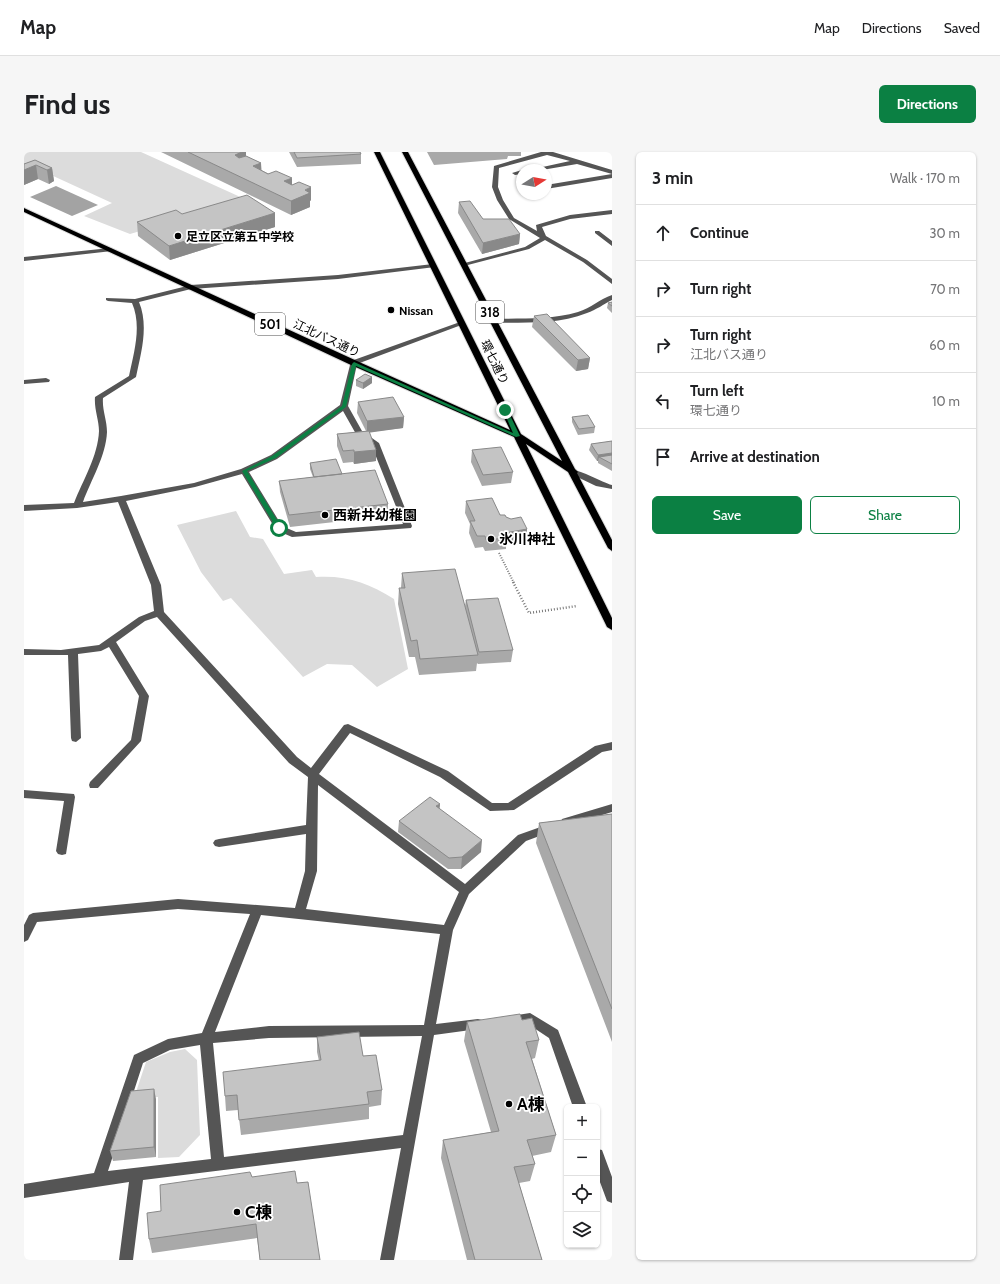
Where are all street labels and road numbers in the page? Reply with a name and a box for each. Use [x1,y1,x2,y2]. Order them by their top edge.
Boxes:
road number: 318 [476,301,504,323]
road number: 501 [255,313,285,335]
street label: 江北バス通り [291,316,363,360]
street label: 環七通り [478,337,512,387]

